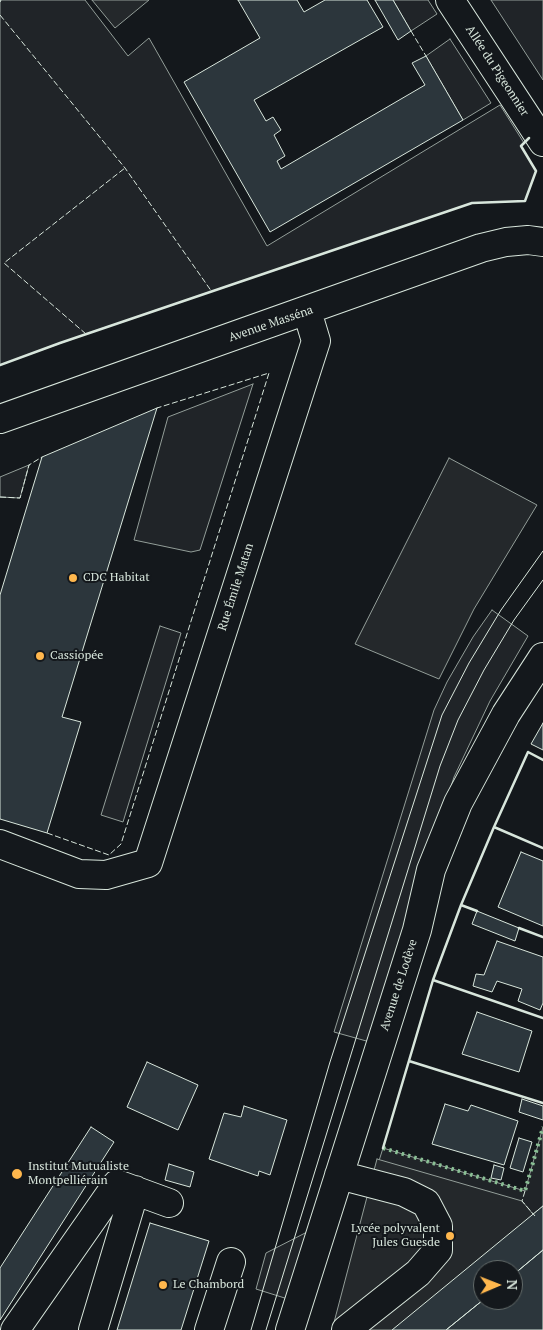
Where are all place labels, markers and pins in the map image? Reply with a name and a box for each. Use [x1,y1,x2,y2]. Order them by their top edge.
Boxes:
place label: CDC Habitat [83,571,150,585]
marker: CDC Habitat [67,572,79,584]
place label: Cassiopée [50,649,103,663]
marker: Cassiopée [34,650,46,662]
place label: Institut Mutualiste Montpelliérain [28,1160,129,1188]
marker: Institut Mutualiste Montpelliérain [10,1167,24,1181]
place label: Lycée polyvalent Jules Guesde [351,1222,440,1250]
marker: Lycée polyvalent Jules Guesde [444,1230,456,1242]
place label: Le Chambord [173,1278,244,1292]
marker: Le Chambord [157,1279,169,1291]

